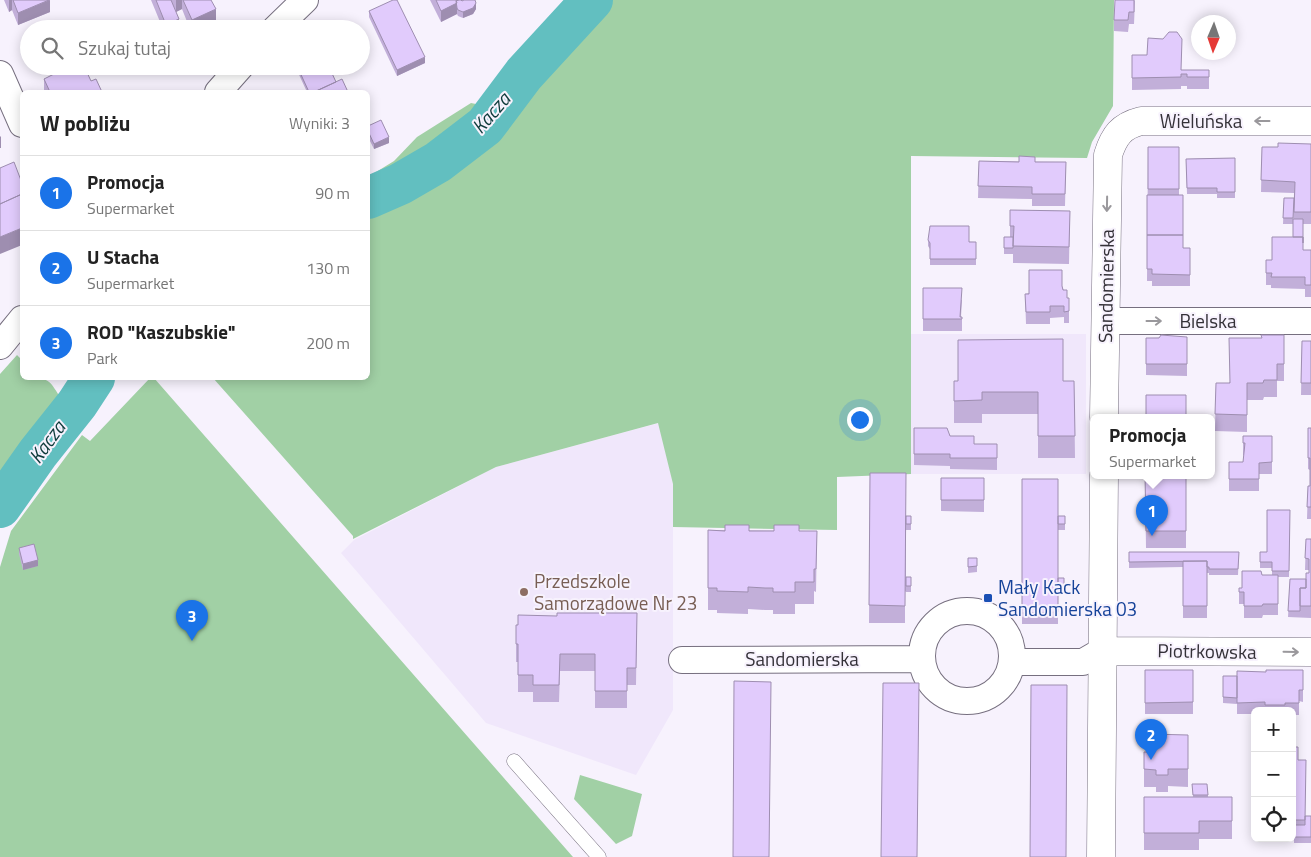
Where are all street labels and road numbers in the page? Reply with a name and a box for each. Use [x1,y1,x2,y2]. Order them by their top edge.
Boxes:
street label: Wieluńska [1160,106,1243,135]
street label: Sandomierska [1090,228,1121,343]
street label: Bielska [1179,306,1237,335]
street label: Piotrkowska [1157,635,1257,666]
street label: Sandomierska [745,644,859,673]

